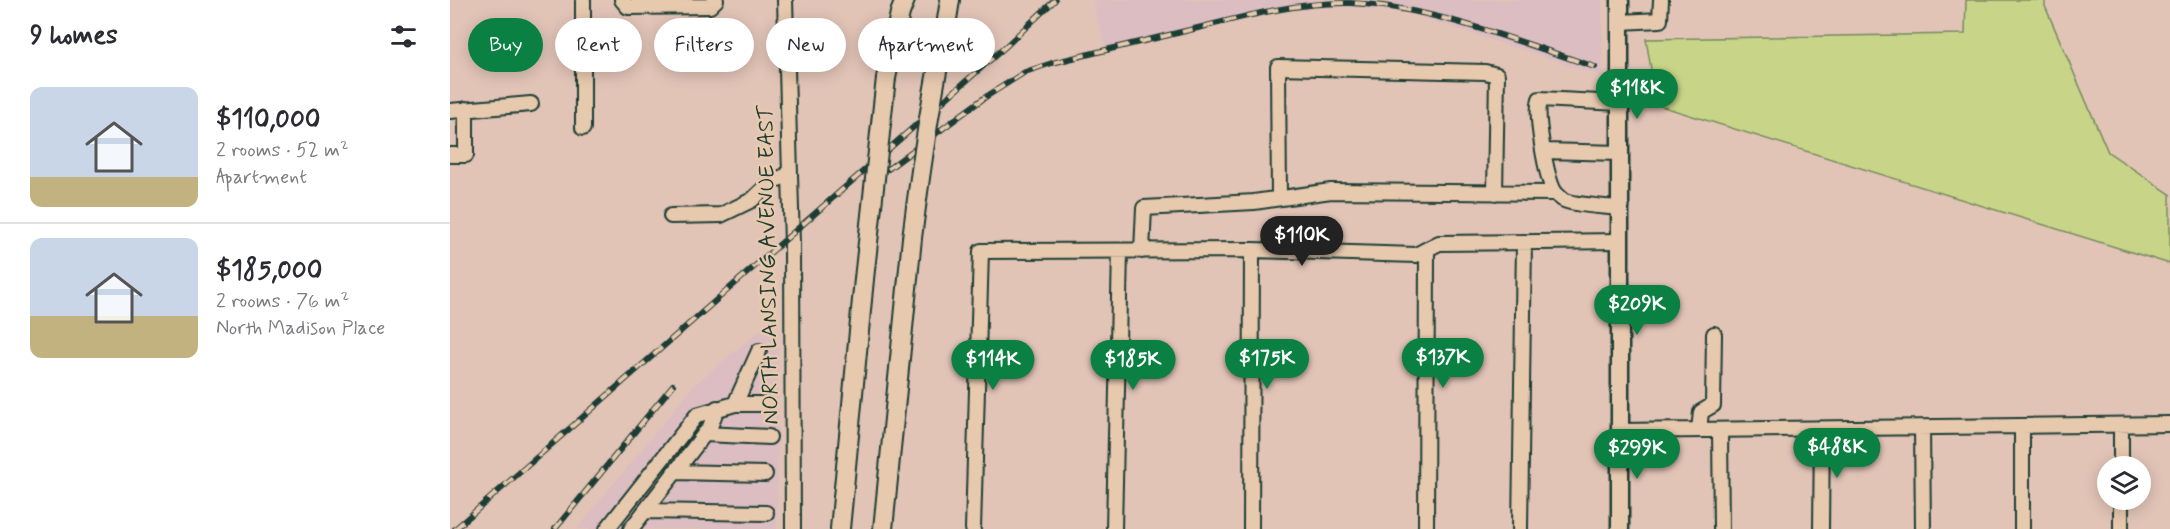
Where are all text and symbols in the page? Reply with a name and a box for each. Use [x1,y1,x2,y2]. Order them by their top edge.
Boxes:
chip: Buy [468,18,543,72]
chip: Rent [555,18,642,72]
chip: Filters [654,18,754,72]
chip: New [766,18,846,72]
chip: Apartment [858,18,995,72]
text: 9 homes [30,19,118,53]
icon: filters [387,20,420,53]
pin: $118K [1595,69,1679,120]
text: $118K [1610,75,1664,102]
text: $110,000 [216,103,320,137]
street label: NORTH LANSING AVENUE EAST [752,104,786,425]
icon: home [78,111,150,183]
text: 2 rooms · 52 m² [216,137,349,164]
text: Apartment [216,164,307,191]
pin: $110K [1260,216,1344,267]
text: $110K [1274,222,1330,249]
text: $185,000 [216,254,322,288]
icon: home [78,262,150,334]
pin: $209K [1595,285,1679,336]
text: 2 rooms · 76 m² [216,288,349,315]
text: $209K [1608,291,1666,318]
text: North Madison Place [216,315,385,342]
pin: $137K [1401,338,1485,389]
pin: $175K [1225,339,1309,390]
pin: $114K [951,340,1035,391]
pin: $185K [1091,340,1175,391]
text: $137K [1416,344,1470,371]
text: $175K [1239,345,1295,372]
text: $114K [965,346,1021,373]
text: $185K [1105,346,1161,373]
pin: $488K [1795,428,1879,479]
pin: $299K [1595,429,1679,480]
text: $488K [1807,434,1867,461]
text: $299K [1608,435,1666,462]
map controls [2097,456,2151,510]
button: layers [2097,456,2151,510]

